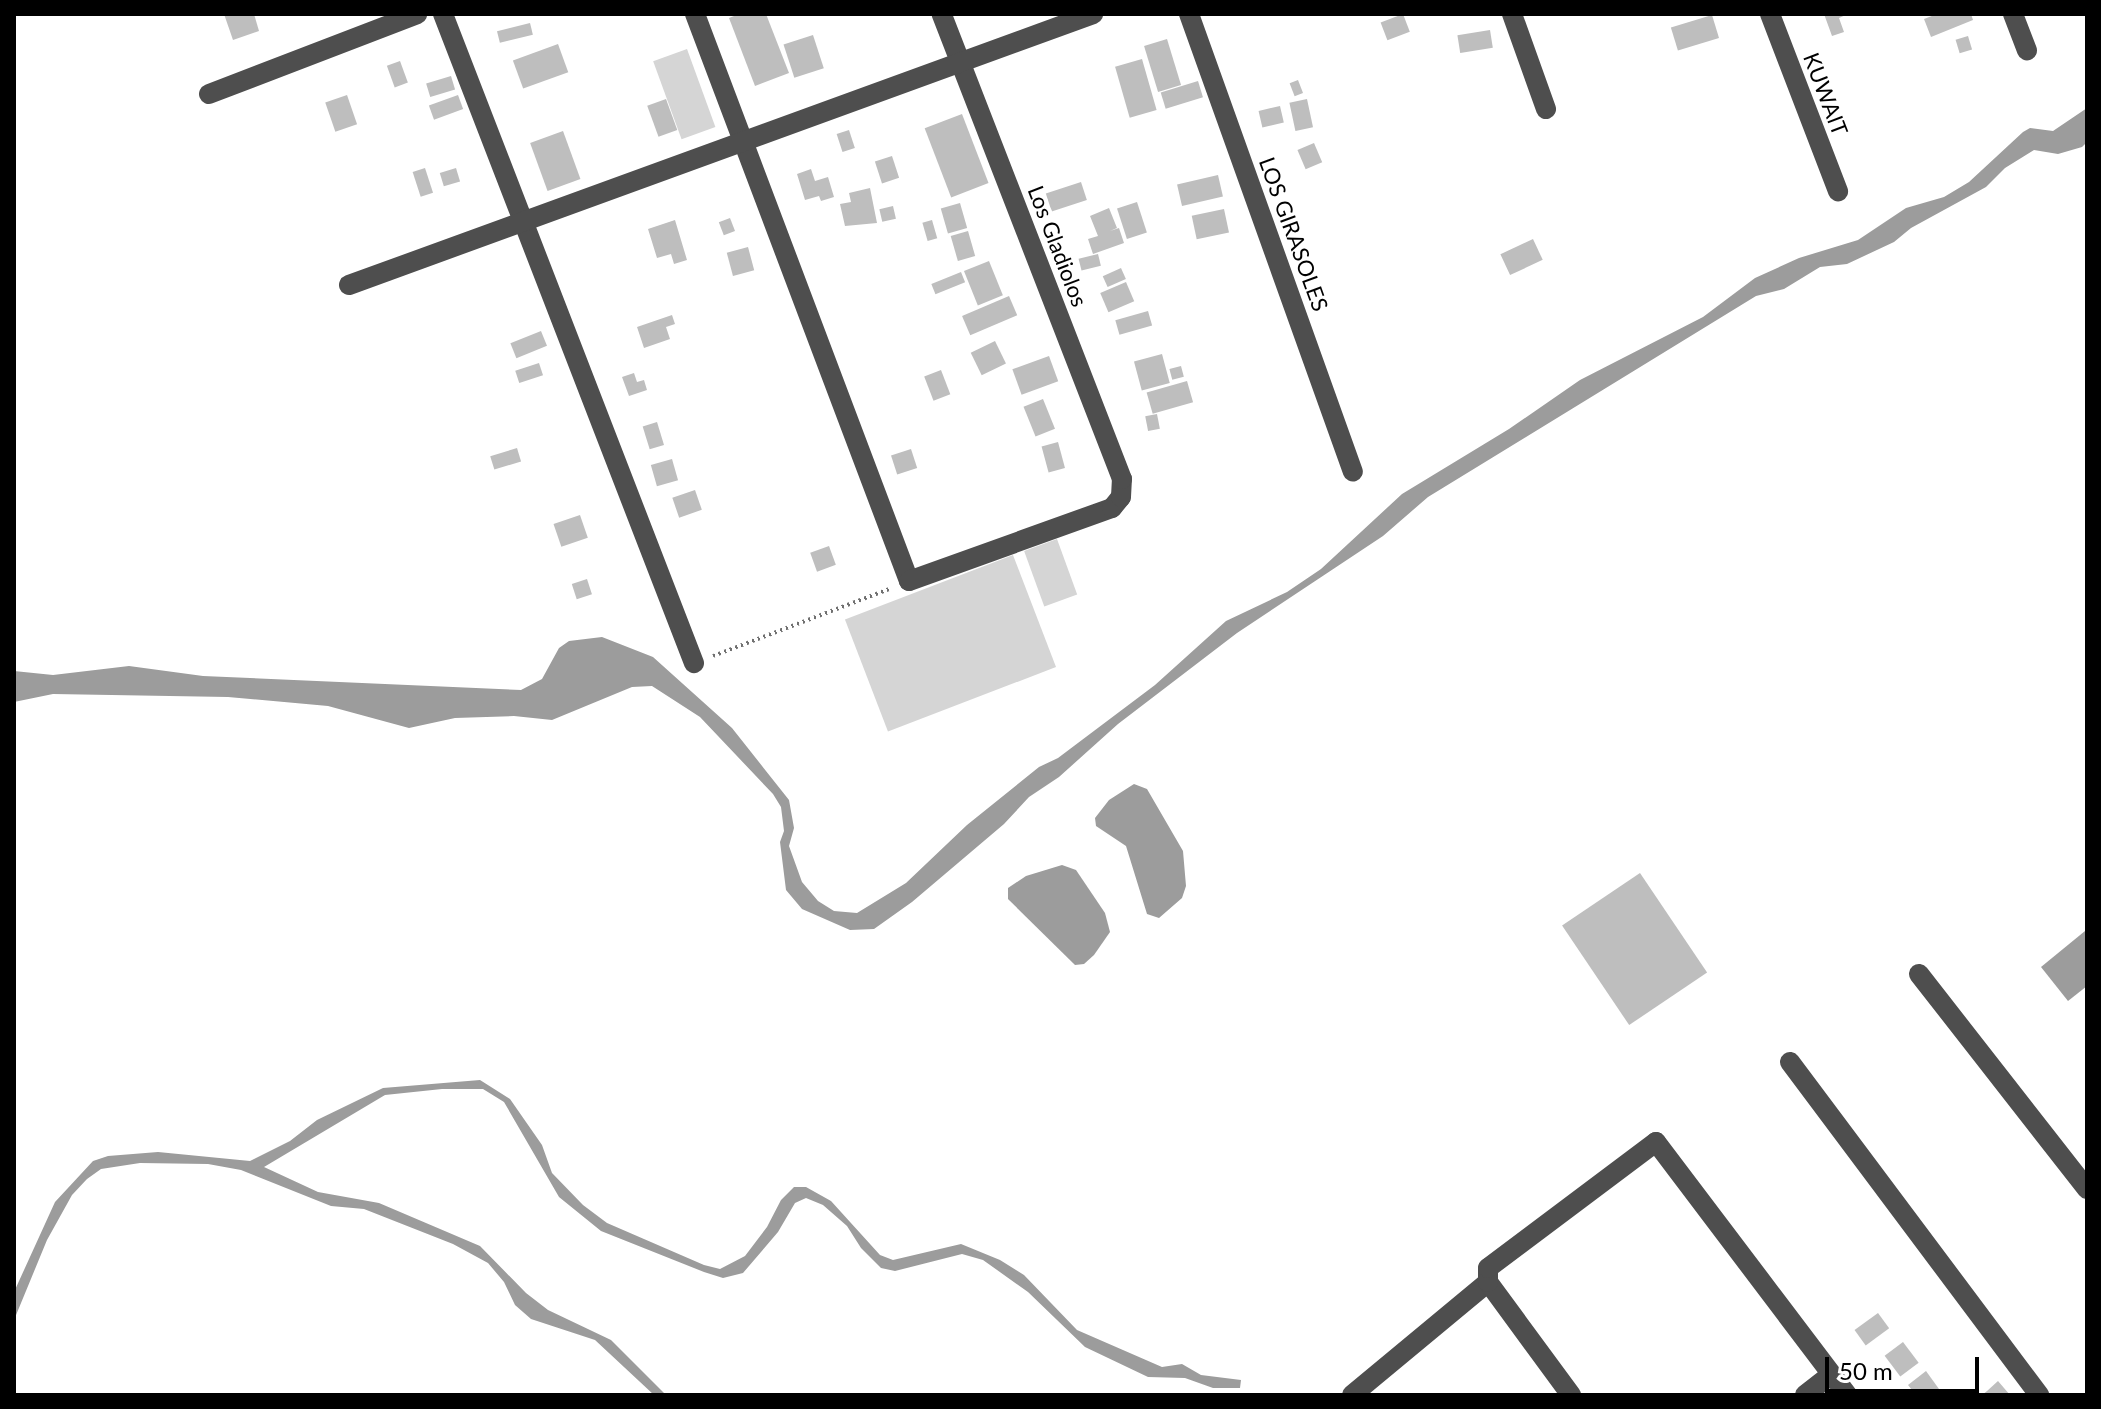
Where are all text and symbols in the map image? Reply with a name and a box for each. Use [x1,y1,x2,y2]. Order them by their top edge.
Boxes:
street label: KUWAIT [1798,49,1854,139]
street label: LOS GIRASOLES [1254,153,1334,315]
street label: Los Gladiolos [1023,182,1093,310]
scale bar [1829,1341,1983,1391]
text: 50 m [1839,1356,1893,1385]

